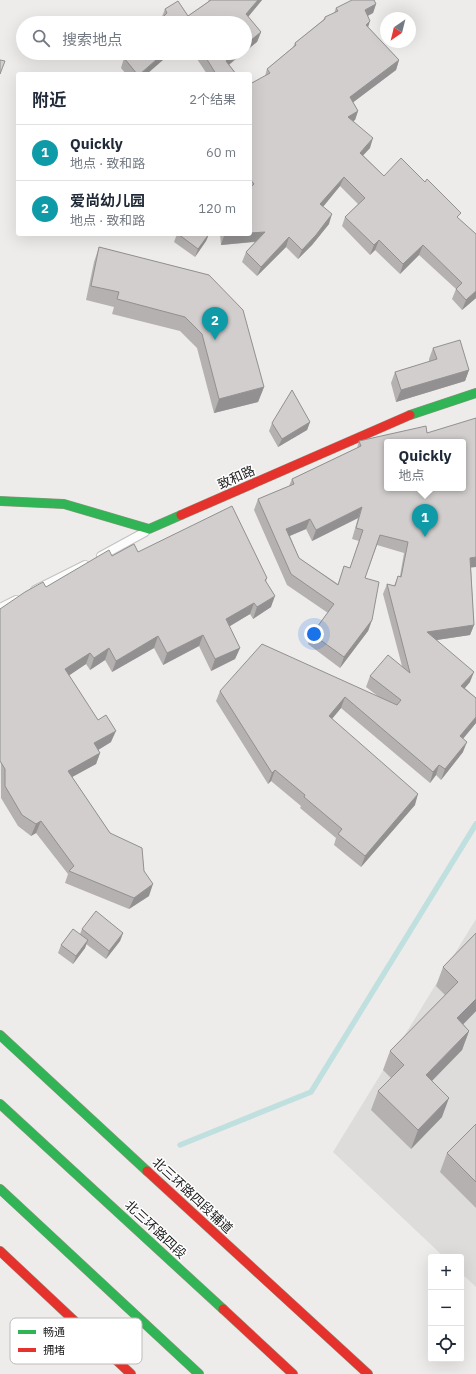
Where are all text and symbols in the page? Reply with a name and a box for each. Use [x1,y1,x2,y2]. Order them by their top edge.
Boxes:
north arrow [380,12,416,48]
search box [16,16,252,60]
icon: search [30,27,52,49]
text: 搜索地点 [62,30,122,49]
text: 附近 [32,89,66,111]
text: 2个结果 [189,91,236,108]
text: Quickly [70,134,123,153]
text: 1 [41,144,49,161]
text: 60 m [206,144,236,161]
text: 地点 · 致和路 [70,155,145,172]
text: 爱尚幼儿园 [70,191,145,210]
text: 2 [41,200,49,217]
text: 120 m [198,200,236,217]
text: 地点 · 致和路 [70,212,145,229]
pin: 2 [202,307,228,340]
popup [384,439,466,491]
text: Quickly [399,446,451,465]
street label: 致和路 [215,462,257,493]
text: 地点 [399,467,425,484]
pin: 1 [412,504,438,537]
your location [304,624,324,644]
street label: 北三环路四段辅道 [150,1154,236,1236]
street label: 北三环路四段 [122,1197,190,1261]
map controls [428,1254,464,1362]
button: + [428,1254,464,1290]
button: − [428,1290,464,1326]
legend [10,1318,142,1364]
text: 畅通 [43,1325,65,1339]
button: locate [428,1326,464,1362]
text: 拥堵 [43,1343,65,1357]

